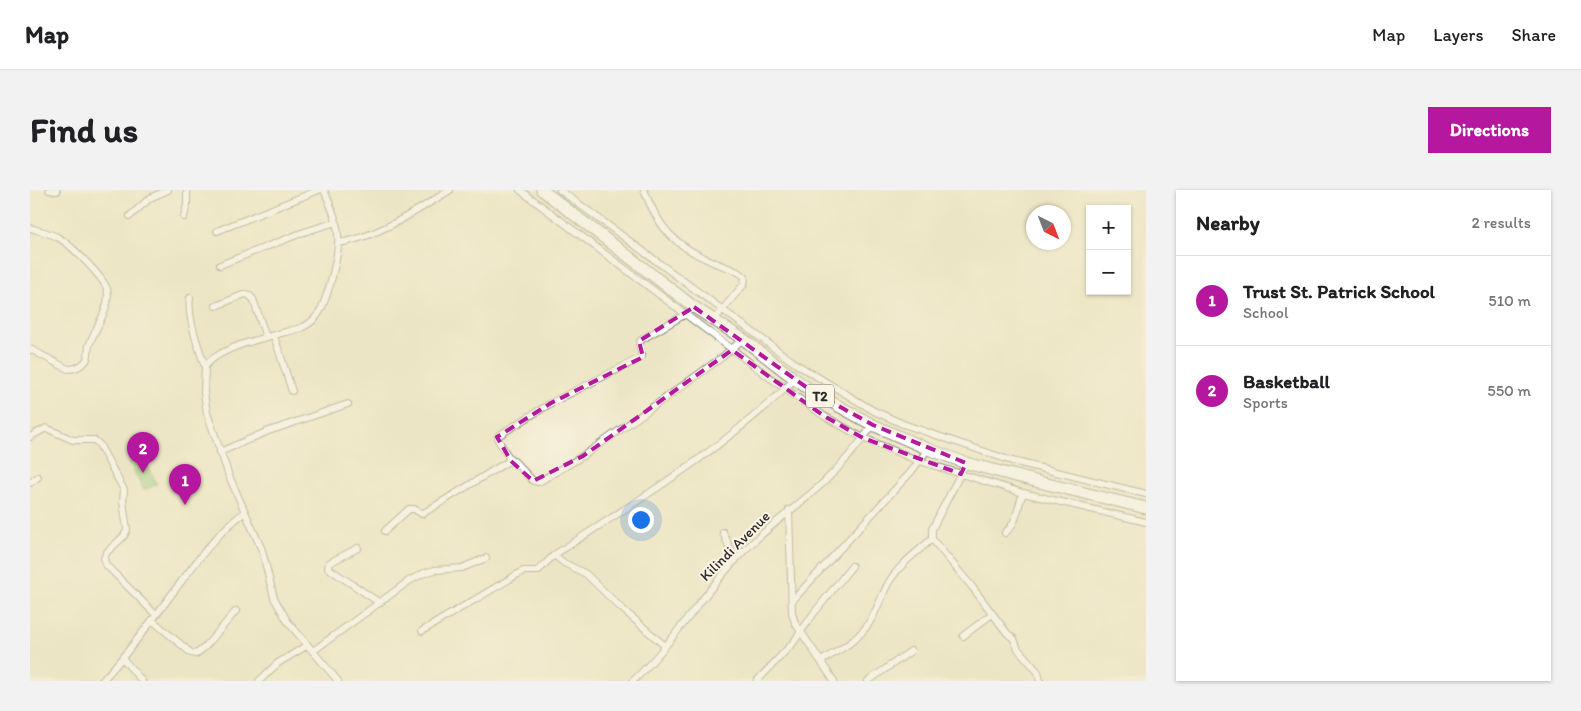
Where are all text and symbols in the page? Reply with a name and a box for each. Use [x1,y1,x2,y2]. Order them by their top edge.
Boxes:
text: Map [25,20,69,49]
text: Map [1372,24,1405,46]
text: Layers [1433,24,1483,46]
text: Share [1511,24,1556,46]
button: Directions [1428,107,1551,153]
text: Find us [30,109,138,151]
north arrow [1026,205,1071,250]
map controls [1086,205,1131,295]
button: + [1086,205,1131,250]
text: Nearby [1196,210,1260,235]
text: 2 results [1471,213,1531,232]
button: − [1086,250,1131,295]
text: Trust St. Patrick School [1243,280,1435,303]
text: 1 [1208,291,1216,310]
text: 510 m [1488,291,1531,310]
text: School [1243,303,1289,322]
text: Basketball [1243,370,1330,393]
text: 2 [1208,381,1216,400]
text: 550 m [1487,381,1531,400]
road number: T2 [806,385,834,408]
text: Sports [1243,393,1288,412]
pin: 2 [127,432,159,473]
pin: 1 [169,464,201,505]
your location [628,507,654,533]
street label: Kilindi Avenue [696,507,774,585]

